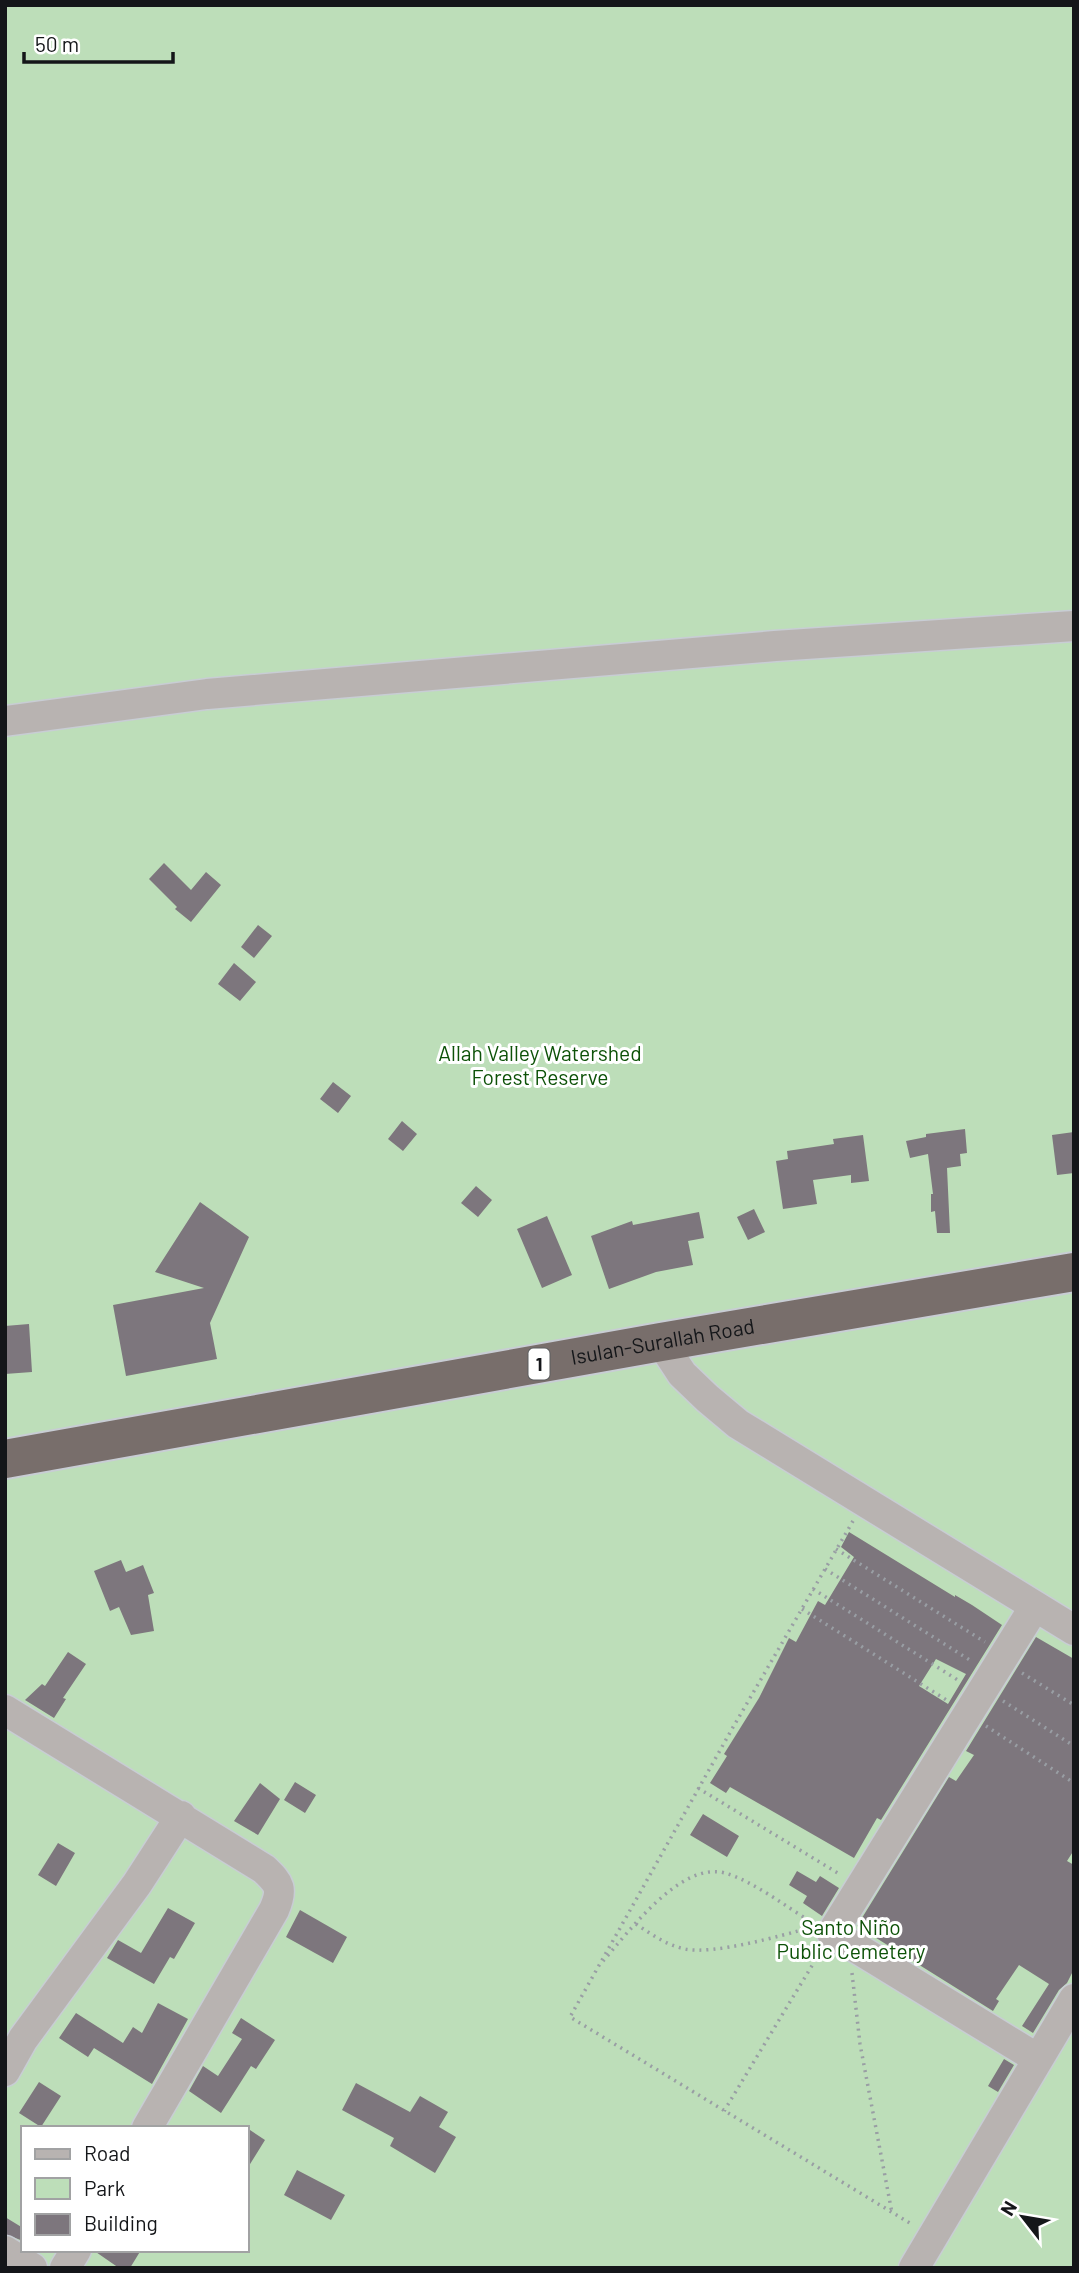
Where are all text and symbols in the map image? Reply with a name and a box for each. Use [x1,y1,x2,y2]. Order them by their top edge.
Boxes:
scale bar [24,21,173,65]
text: 50 m [35,31,79,56]
park label: Allah Valley Watershed Forest Reserve [438,1040,642,1089]
street label: Isulan-Surallah Road [569,1312,756,1369]
road number: 1 [528,1348,550,1380]
park label: Santo Niño Public Cemetery [776,1914,926,1963]
legend [21,2126,248,2252]
text: Road [84,2140,130,2165]
text: Park [84,2175,125,2200]
north arrow [988,2182,1058,2252]
text: N [995,2197,1021,2219]
text: Building [84,2210,158,2235]

